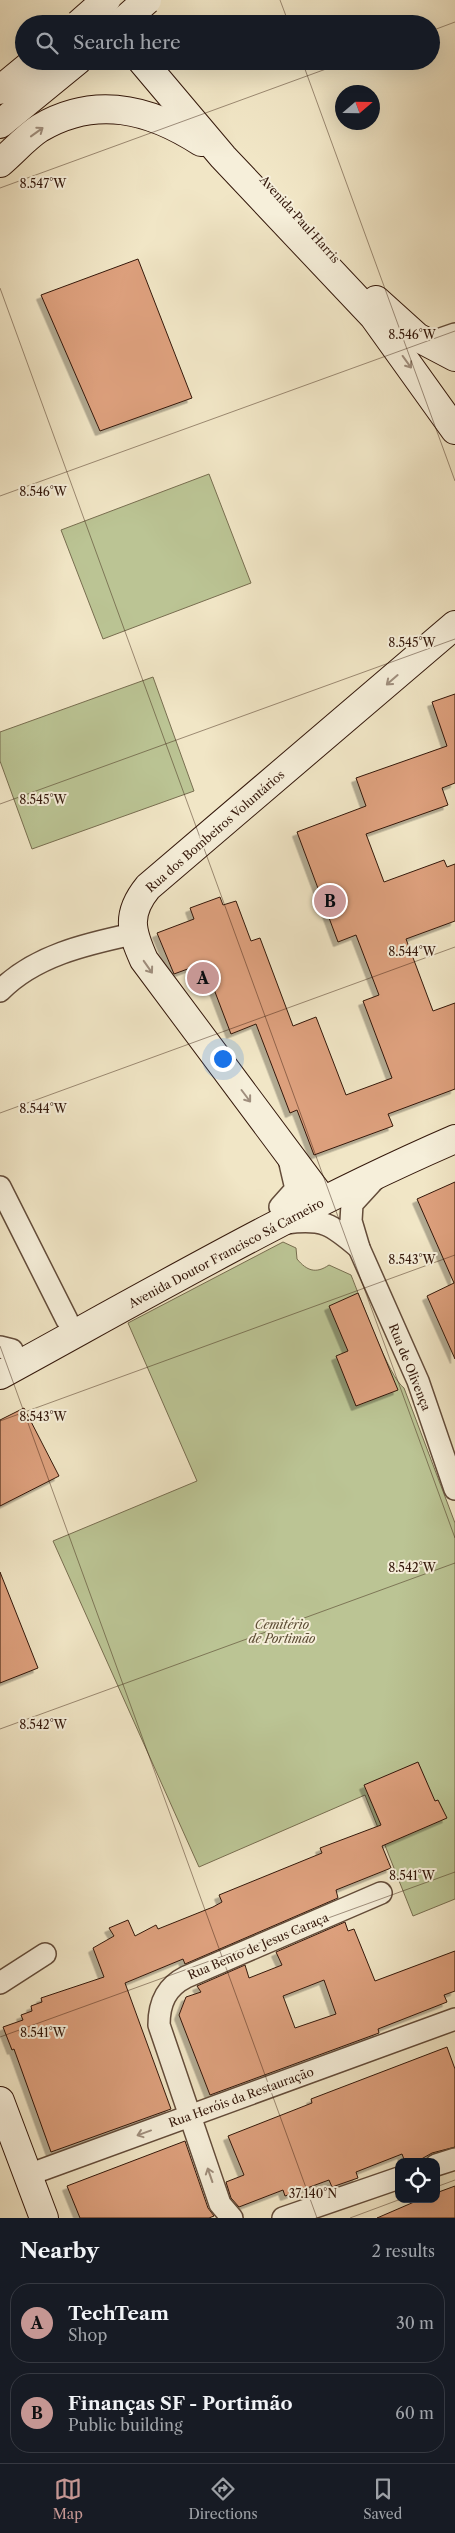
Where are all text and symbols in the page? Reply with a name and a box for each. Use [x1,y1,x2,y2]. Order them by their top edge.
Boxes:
search box [15,15,440,70]
icon: search [33,29,61,57]
text: Search here [73,31,181,54]
north arrow [335,85,380,130]
one-way arrow [30,127,44,137]
street label: Avenida Paul Harris [256,171,343,266]
text: 8.547°W [20,176,67,191]
text: 8.546°W [388,327,437,342]
one-way arrow [402,355,412,369]
text: 8.546°W [19,484,68,499]
text: 8.545°W [388,635,437,650]
one-way arrow [386,674,399,685]
street label: Rua dos Bombeiros Voluntários [143,767,287,895]
text: 8.545°W [19,792,68,807]
pin: B [314,882,346,920]
text: 8.544°W [388,944,437,959]
one-way arrow [143,959,153,973]
pin: A [187,959,219,997]
your location [210,1046,236,1072]
one-way arrow [241,1089,252,1102]
text: 8.544°W [19,1101,68,1116]
street label: Avenida Doutor Francisco Sá Carneiro [125,1195,326,1311]
text: 8.543°W [388,1252,437,1267]
street label: Rua de Olivença [386,1321,435,1413]
text: 8.543°W [19,1409,68,1424]
text: 8.542°W [388,1560,437,1575]
park label: Cemitério de Portimão [249,1617,316,1646]
text: 8.542°W [19,1717,68,1732]
text: 8.541°W [389,1868,436,1883]
street label: Rua Bento de Jesus Caraça [185,1909,331,1983]
text: 8.541°W [20,2025,67,2040]
street label: Rua Heróis da Restauração [166,2064,316,2130]
one-way arrow [137,2129,152,2138]
map controls [395,2158,440,2203]
button: locate [395,2158,440,2203]
one-way arrow [205,2168,214,2184]
text: 37.140°N [289,2186,337,2201]
text: Nearby [20,2238,99,2263]
text: 2 results [372,2241,435,2261]
text: TechTeam [68,2302,169,2325]
text: A [31,2313,43,2333]
text: 30 m [396,2313,434,2333]
text: Shop [68,2325,107,2345]
text: Finanças SF - Portimão [68,2392,292,2415]
text: B [31,2403,43,2423]
text: 60 m [395,2403,434,2423]
text: Public building [68,2415,183,2435]
tab: Map [53,2475,83,2523]
tab: Directions [188,2475,258,2523]
tab: Saved [363,2475,402,2523]

